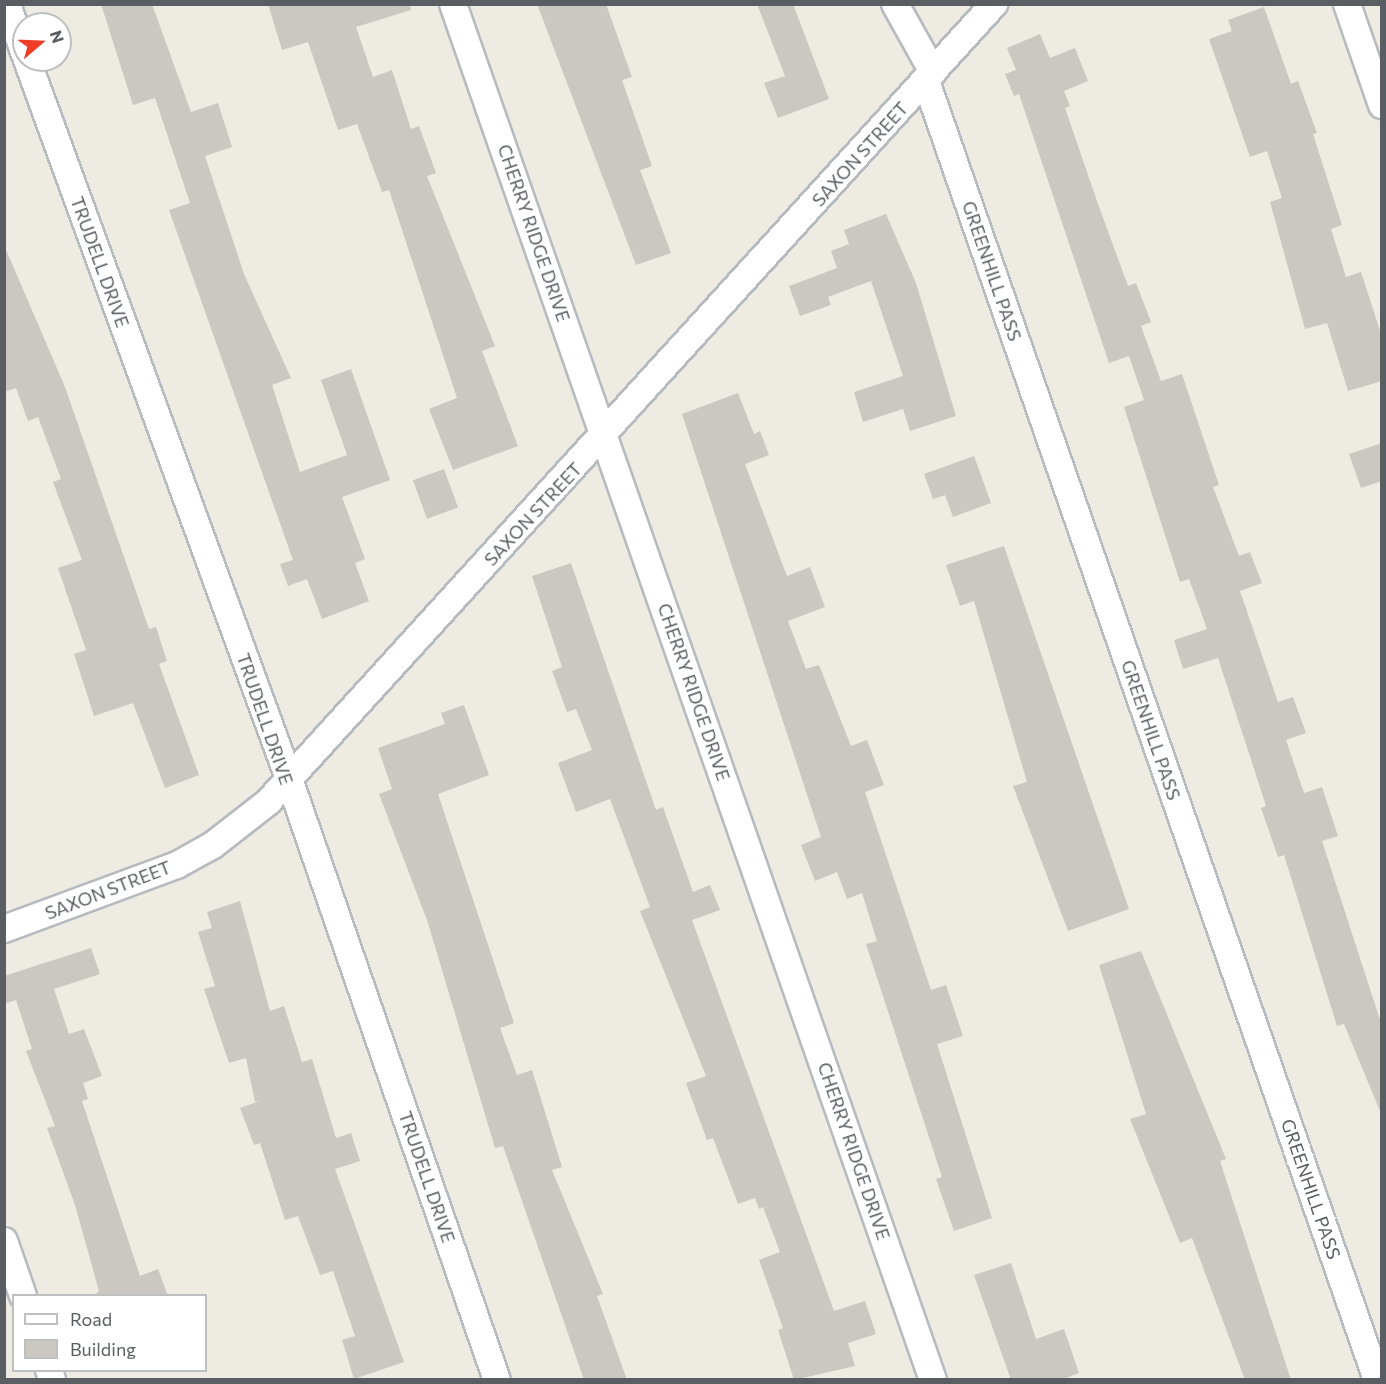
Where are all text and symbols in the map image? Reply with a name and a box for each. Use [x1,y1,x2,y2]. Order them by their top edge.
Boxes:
north arrow [12,12,72,72]
text: N [47,28,69,45]
street label: SAXON STREET [807,97,913,211]
street label: CHERRY RIDGE DRIVE [493,141,575,325]
street label: TRUDELL DRIVE [66,194,134,330]
street label: GREENHILL PASS [958,198,1026,344]
street label: SAXON STREET [480,458,586,570]
street label: CHERRY RIDGE DRIVE [653,600,735,784]
street label: TRUDELL DRIVE [232,650,298,788]
street label: GREENHILL PASS [1117,657,1185,803]
street label: SAXON STREET [42,856,174,924]
street label: CHERRY RIDGE DRIVE [813,1059,895,1243]
street label: TRUDELL DRIVE [394,1108,460,1246]
street label: GREENHILL PASS [1277,1116,1345,1262]
legend [12,1294,207,1372]
text: Road [70,1308,112,1330]
text: Building [70,1338,136,1360]

